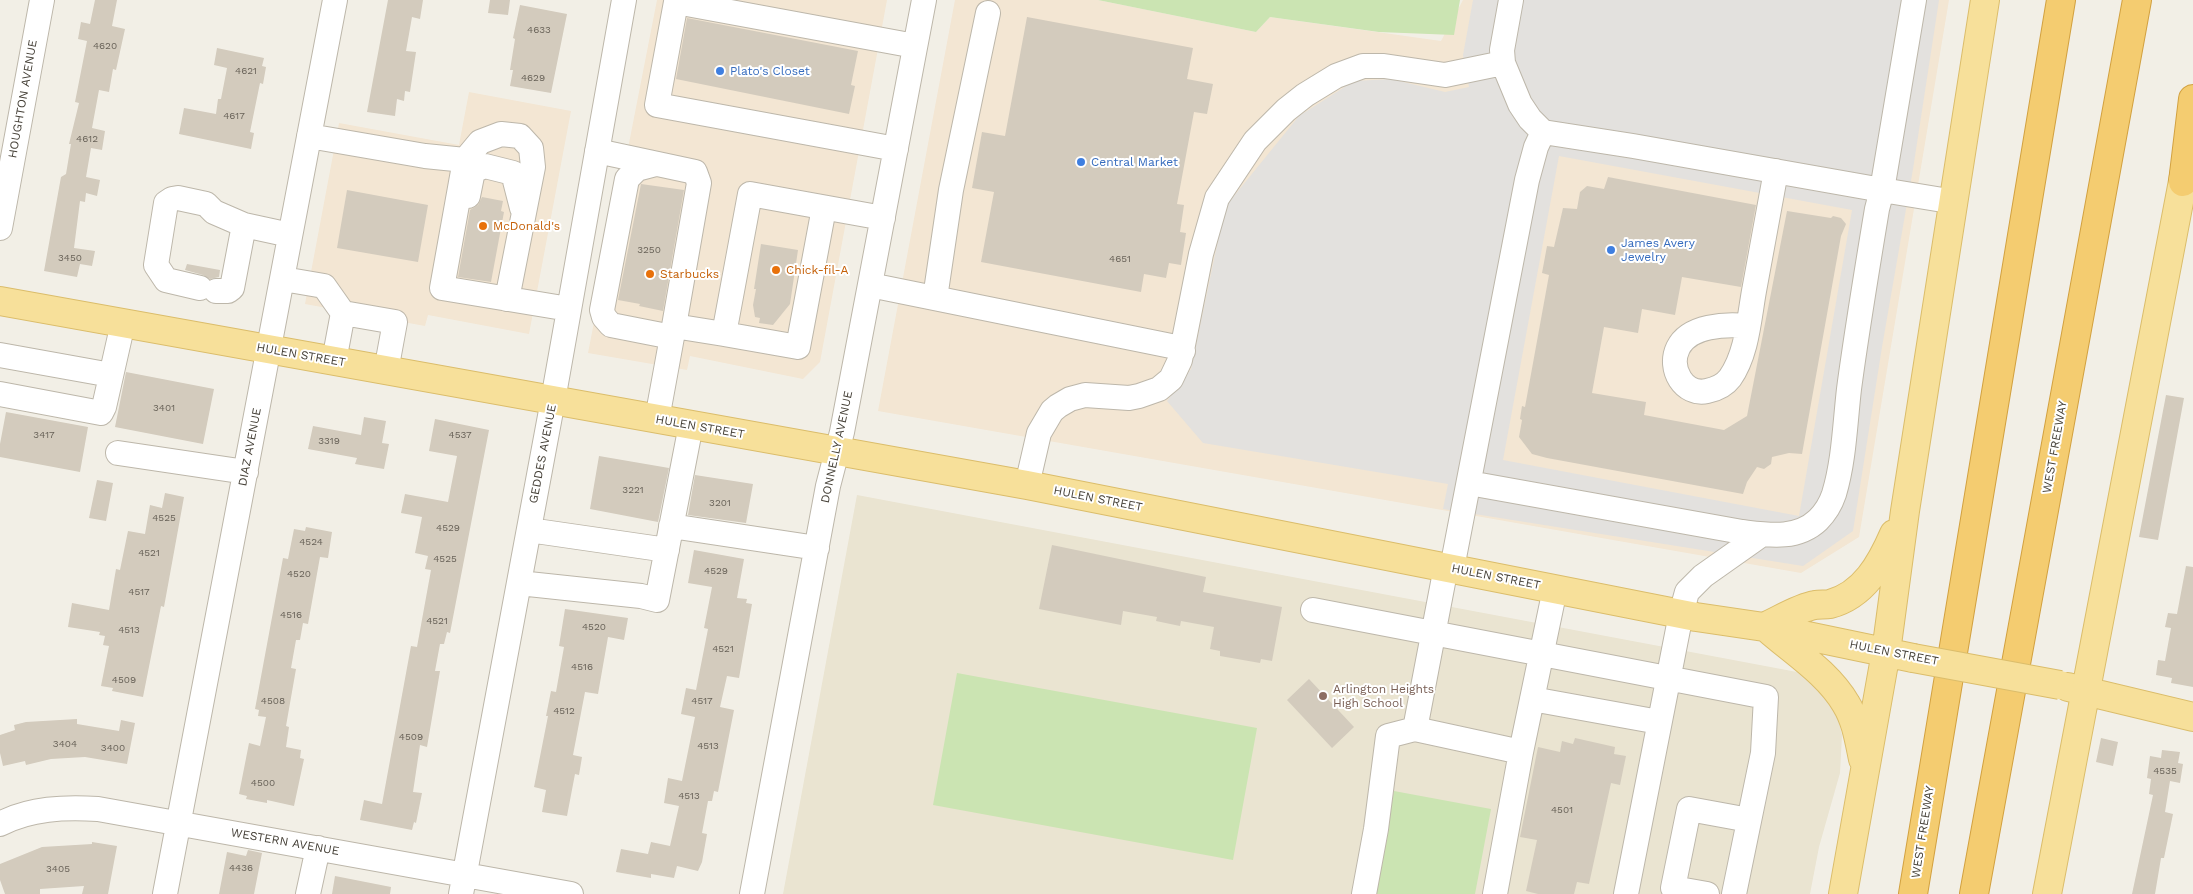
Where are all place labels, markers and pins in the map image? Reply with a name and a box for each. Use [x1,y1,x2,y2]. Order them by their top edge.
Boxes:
place label: Plato's Closet [730,64,810,78]
marker: Plato's Closet [714,65,726,77]
place label: Central Market [1091,155,1178,169]
marker: Central Market [1075,156,1087,168]
place label: McDonald's [493,219,560,233]
marker: McDonald's [477,220,489,232]
place label: James Avery Jewelry [1621,236,1695,264]
marker: James Avery Jewelry [1605,244,1617,256]
place label: Chick-fil-A [786,263,848,277]
marker: Chick-fil-A [770,264,782,276]
place label: Starbucks [660,267,719,281]
marker: Starbucks [644,268,656,280]
place label: Arlington Heights High School [1333,682,1434,710]
marker: Arlington Heights High School [1317,690,1329,702]

